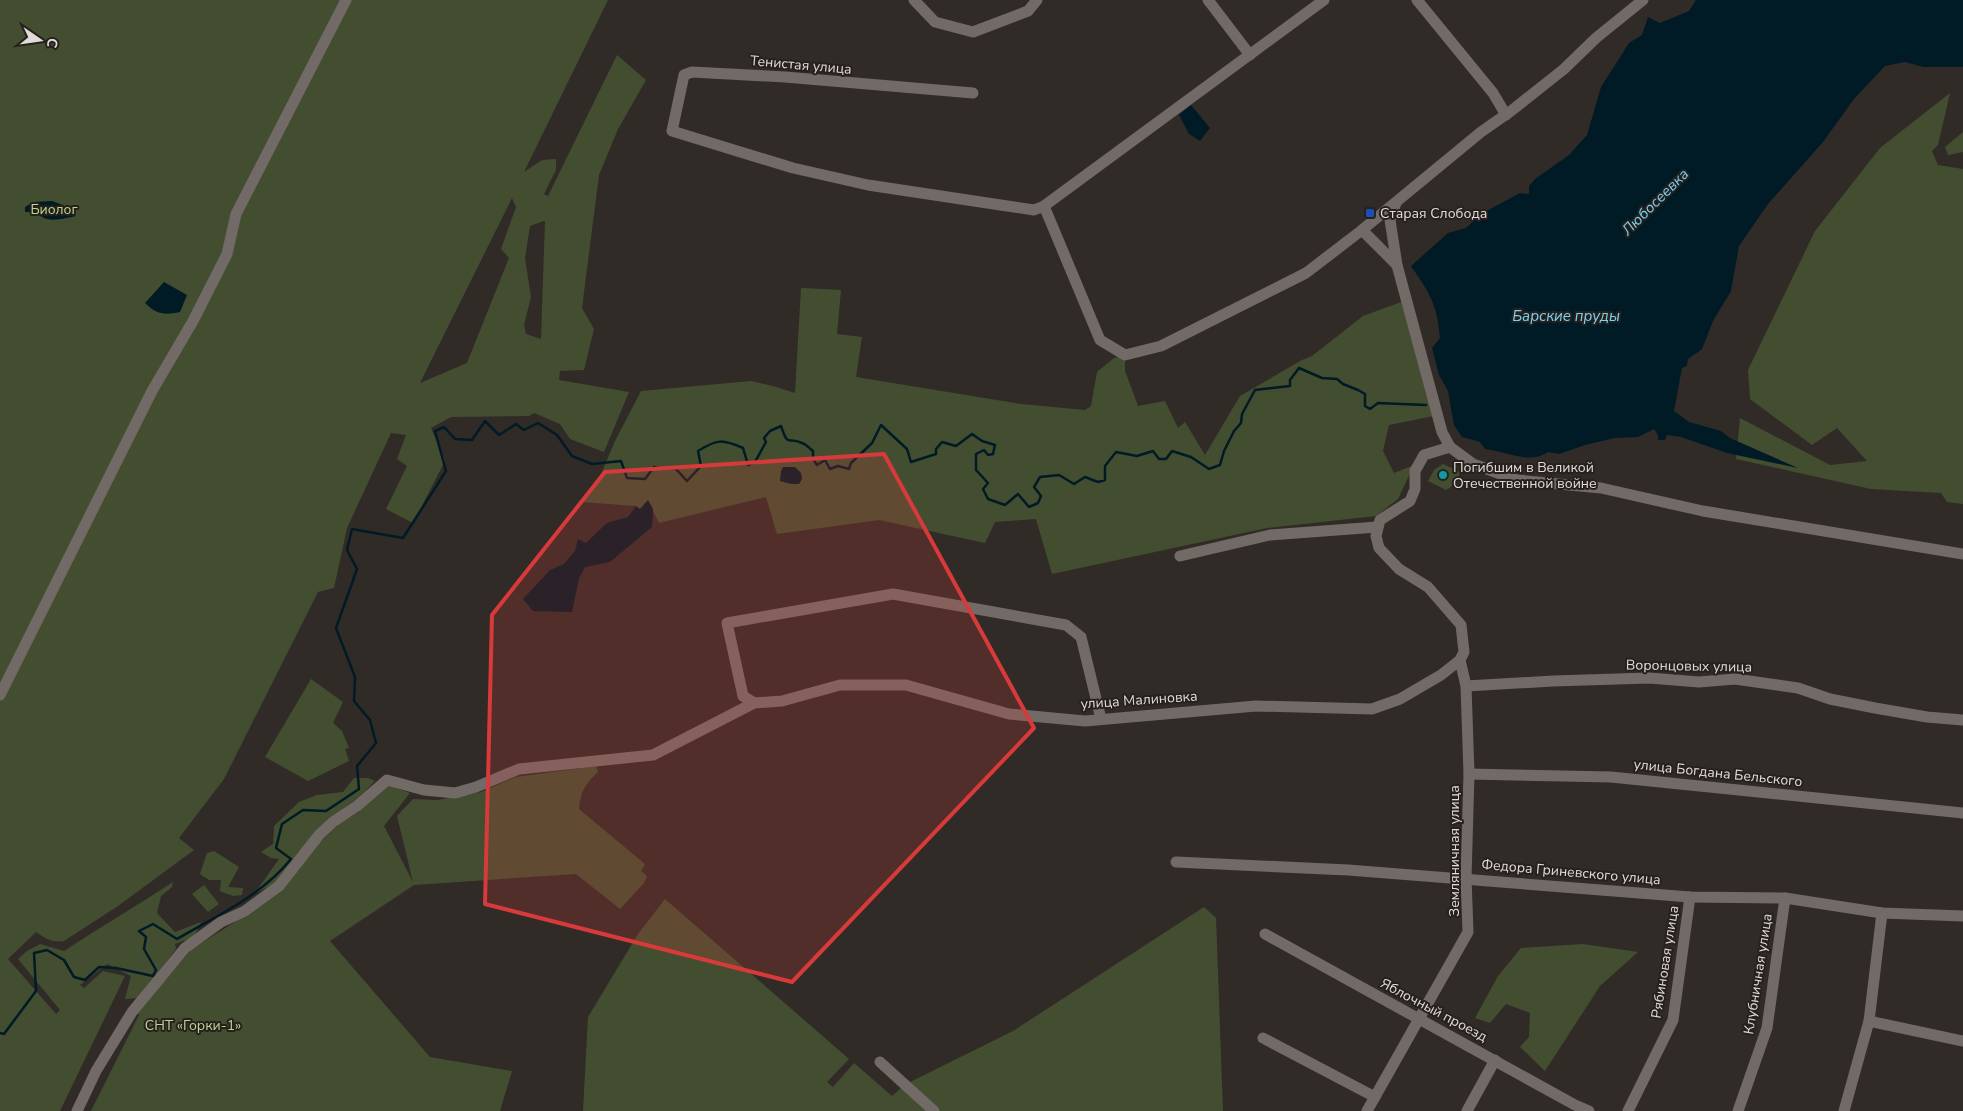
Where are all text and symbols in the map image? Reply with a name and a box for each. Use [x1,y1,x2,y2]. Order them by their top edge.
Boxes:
north arrow [15,15,65,65]
text: С [42,36,63,50]
street label: Тенистая улица [749,51,853,79]
water label: Любосеевка [1616,164,1693,241]
park label: Биолог [30,200,78,219]
place label: Старая Слобода [1380,204,1487,223]
marker: Старая Слобода [1364,207,1376,219]
water label: Барские пруды [1512,306,1620,326]
place label: Погибшим в Великой Отечественной войне [1453,458,1597,493]
marker: Погибшим в Великой Отечественной войне [1437,469,1449,481]
street label: Воронцовых улица [1626,655,1752,677]
street label: улица Малиновка [1080,686,1198,714]
street label: улица Богдана Бельского [1633,755,1803,791]
street label: Земляничная улица [1445,785,1464,917]
street label: Федора Гриневского улица [1480,855,1662,889]
street label: Рябиновая улица [1647,904,1683,1020]
street label: Клубничная улица [1739,912,1777,1036]
street label: Яблочный проезд [1377,974,1491,1046]
park label: СНТ «Горки-1» [145,1016,241,1035]

